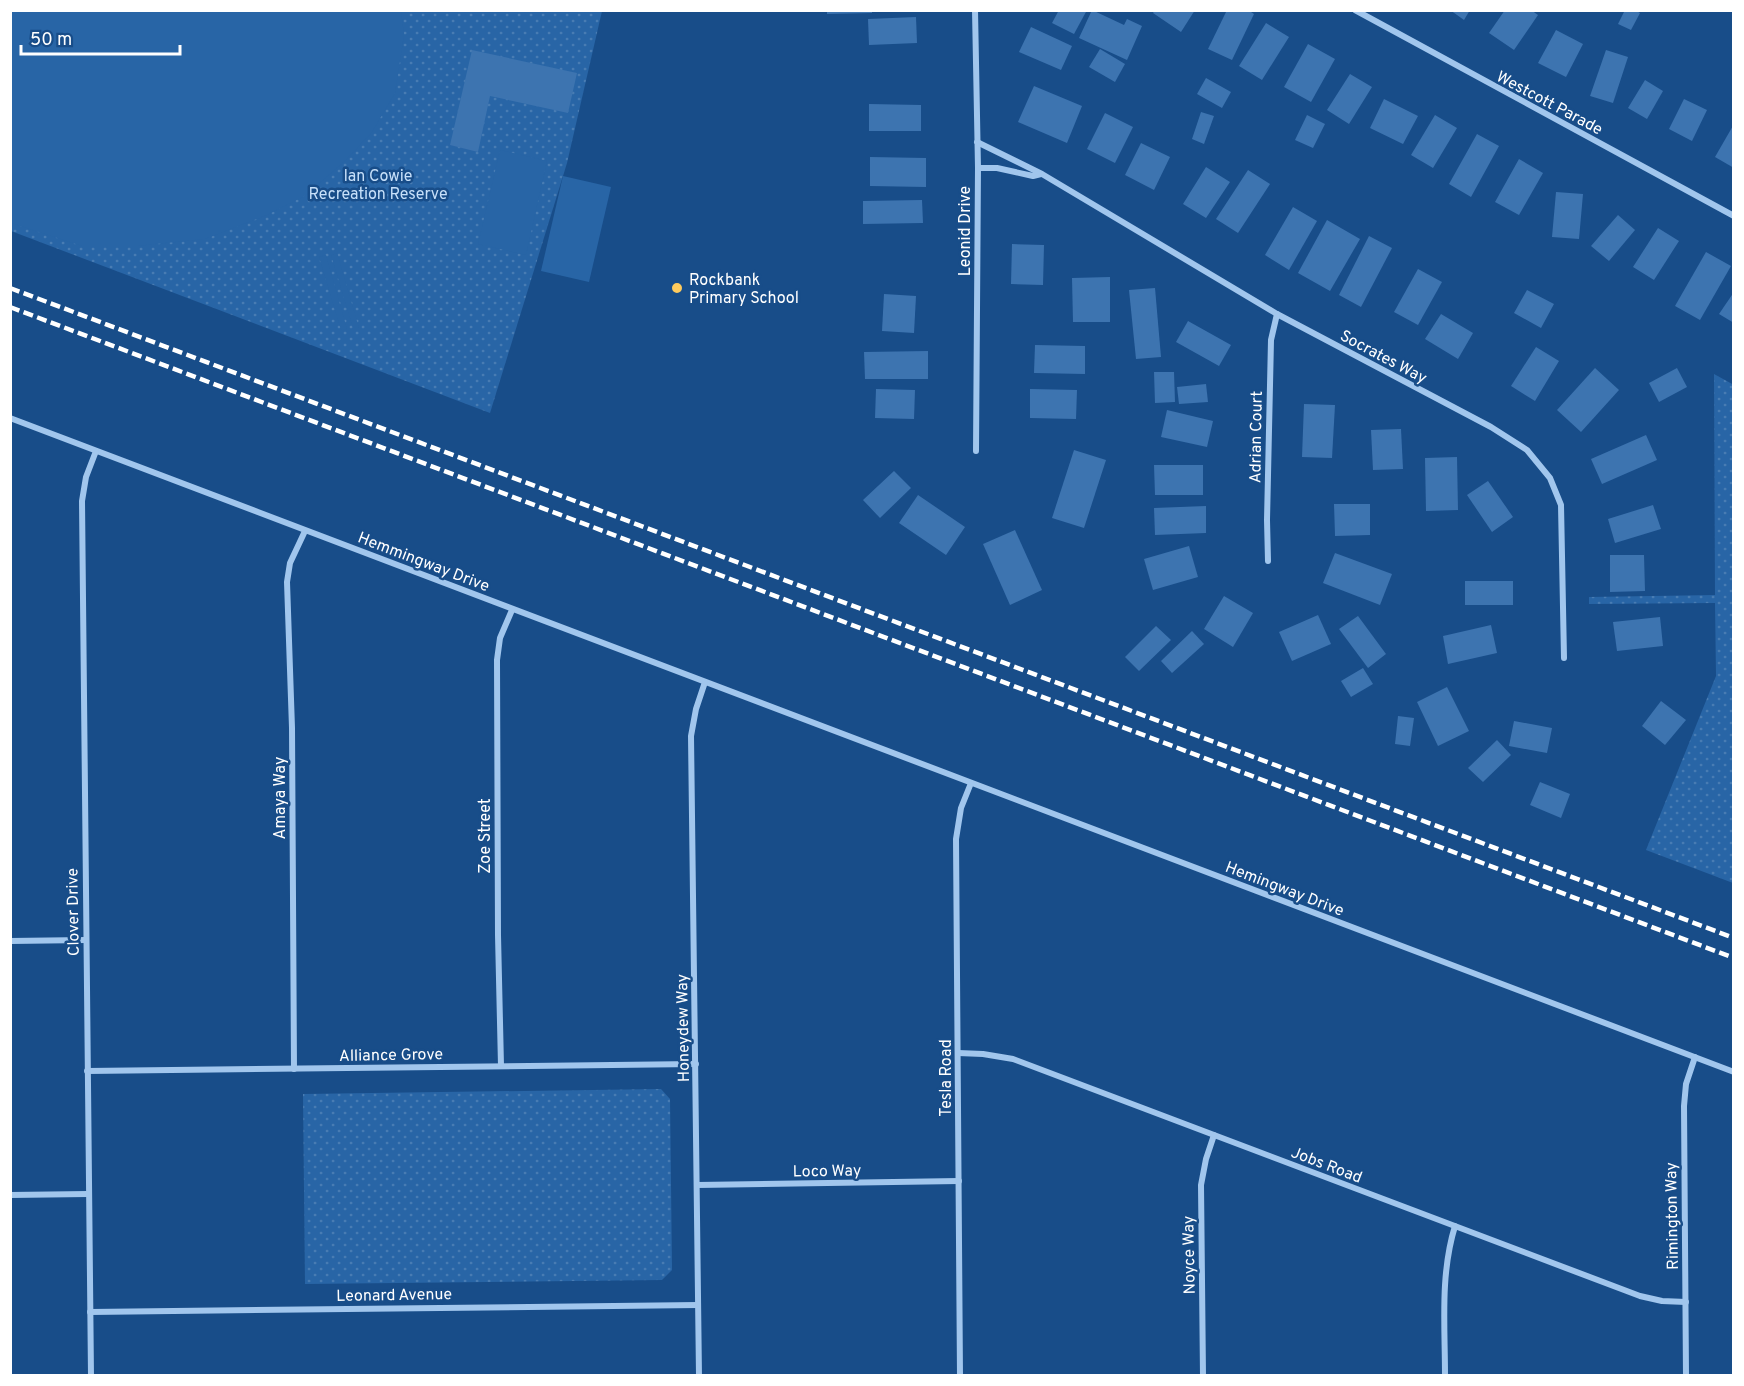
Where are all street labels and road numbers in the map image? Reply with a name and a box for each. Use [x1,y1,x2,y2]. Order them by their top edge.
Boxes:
street label: Westcott Parade [1492,67,1606,140]
street label: Leonid Drive [956,186,976,276]
street label: Socrates Way [1336,326,1430,389]
street label: Adrian Court [1246,391,1268,483]
street label: Hemmingway Drive [355,529,492,597]
street label: Amaya Way [271,757,291,839]
street label: Zoe Street [476,798,496,874]
street label: Hemingway Drive [1222,858,1347,922]
street label: Clover Drive [63,868,85,956]
street label: Honeydew Way [673,974,695,1082]
street label: Tesla Road [937,1039,957,1117]
street label: Alliance Grove [339,1045,443,1067]
street label: Jobs Road [1288,1143,1365,1189]
street label: Loco Way [793,1161,861,1183]
street label: Rimington Way [1662,1162,1684,1270]
street label: Noyce Way [1179,1215,1201,1294]
street label: Leonard Avenue [336,1285,452,1307]

